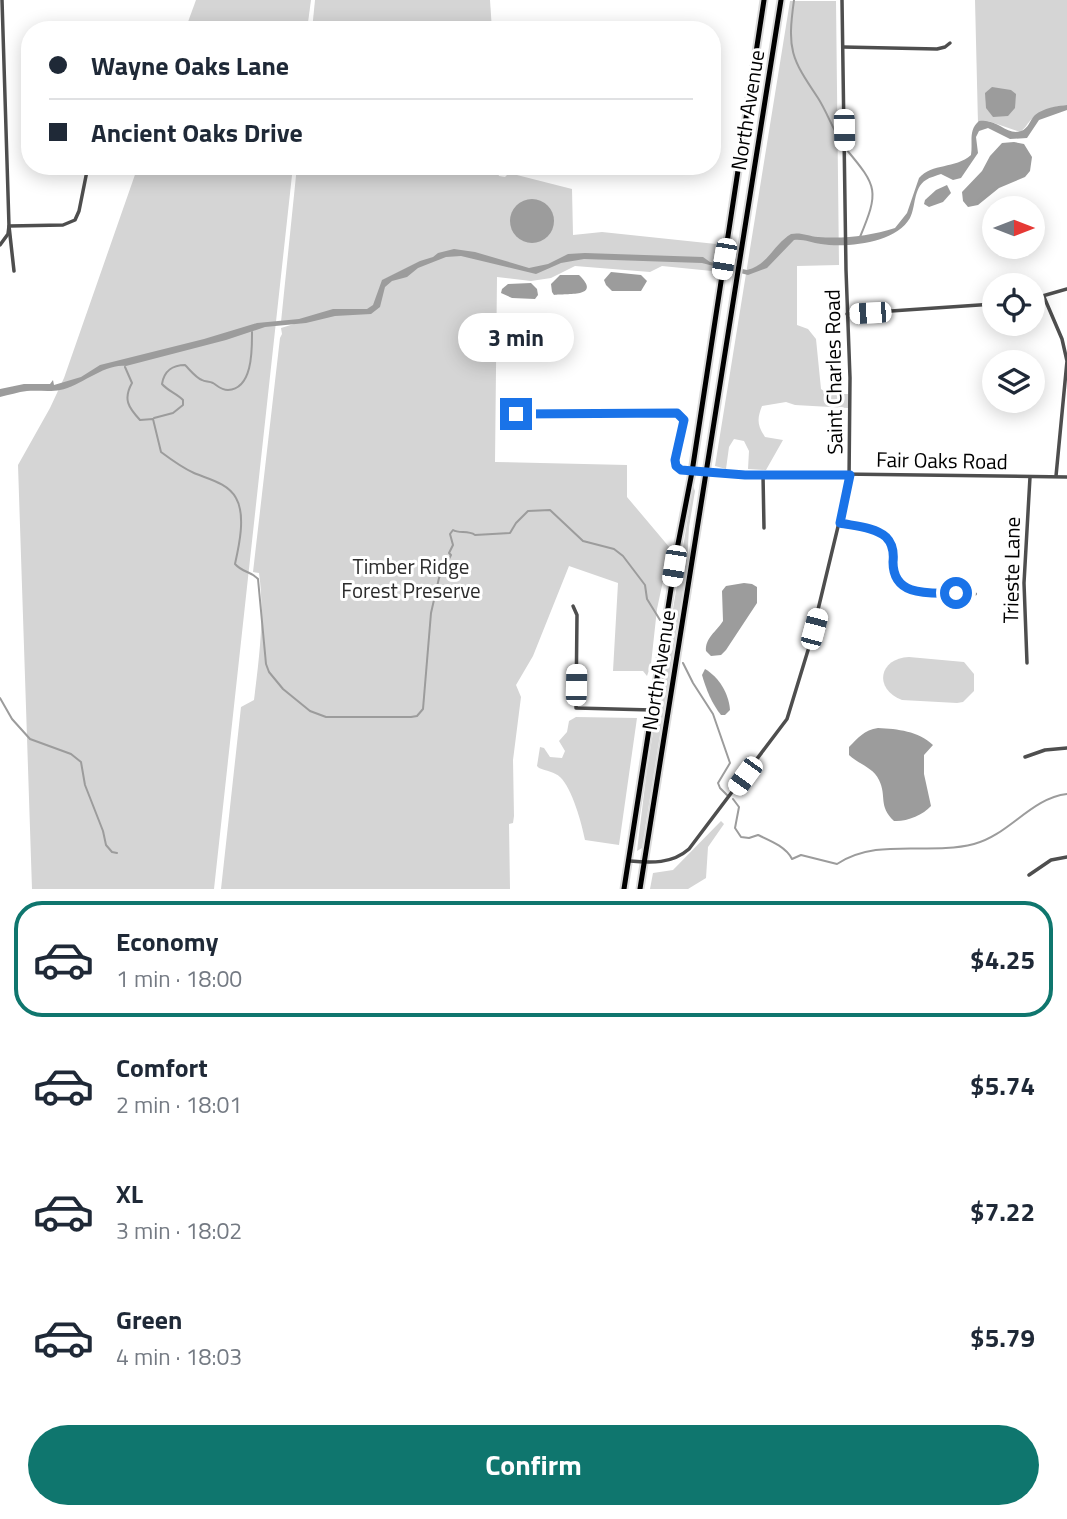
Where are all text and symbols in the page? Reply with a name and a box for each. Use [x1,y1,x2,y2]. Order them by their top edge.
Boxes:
text: Wayne Oaks Lane [91,46,289,85]
street label: North Avenue [722,48,772,172]
car [834,109,855,151]
text: Ancient Oaks Drive [91,113,303,152]
north arrow [982,196,1045,259]
map controls [982,196,1045,413]
car [711,236,738,282]
button: locate [982,273,1045,336]
street label: Saint Charles Road [816,289,850,455]
car [849,301,892,325]
callout: 3 min [458,312,574,362]
text: 3 min [488,320,544,355]
button: layers [982,350,1045,413]
route end [500,398,532,430]
street label: Fair Oaks Road [876,443,1008,477]
street label: Trieste Lane [994,516,1028,624]
car [661,544,688,588]
park label: Timber Ridge Forest Preserve [341,550,481,606]
route start [940,577,972,609]
car [799,606,830,652]
street label: North Avenue [633,608,683,732]
car [566,664,587,706]
car [725,753,766,799]
text: Economy [116,922,218,961]
icon: car [32,928,95,991]
text: $4.25 [970,940,1035,979]
text: 1 min · 18:00 [116,961,242,996]
text: Comfort [116,1048,208,1087]
icon: car [32,1054,95,1117]
text: $5.74 [970,1066,1035,1105]
text: 2 min · 18:01 [116,1087,242,1122]
text: XL [116,1174,143,1213]
icon: car [32,1180,95,1243]
text: $7.22 [970,1192,1035,1231]
text: 3 min · 18:02 [116,1213,242,1248]
text: Green [116,1300,182,1339]
icon: car [32,1306,95,1369]
text: $5.79 [970,1318,1035,1357]
text: 4 min · 18:03 [116,1339,242,1374]
button: Confirm [28,1425,1039,1505]

